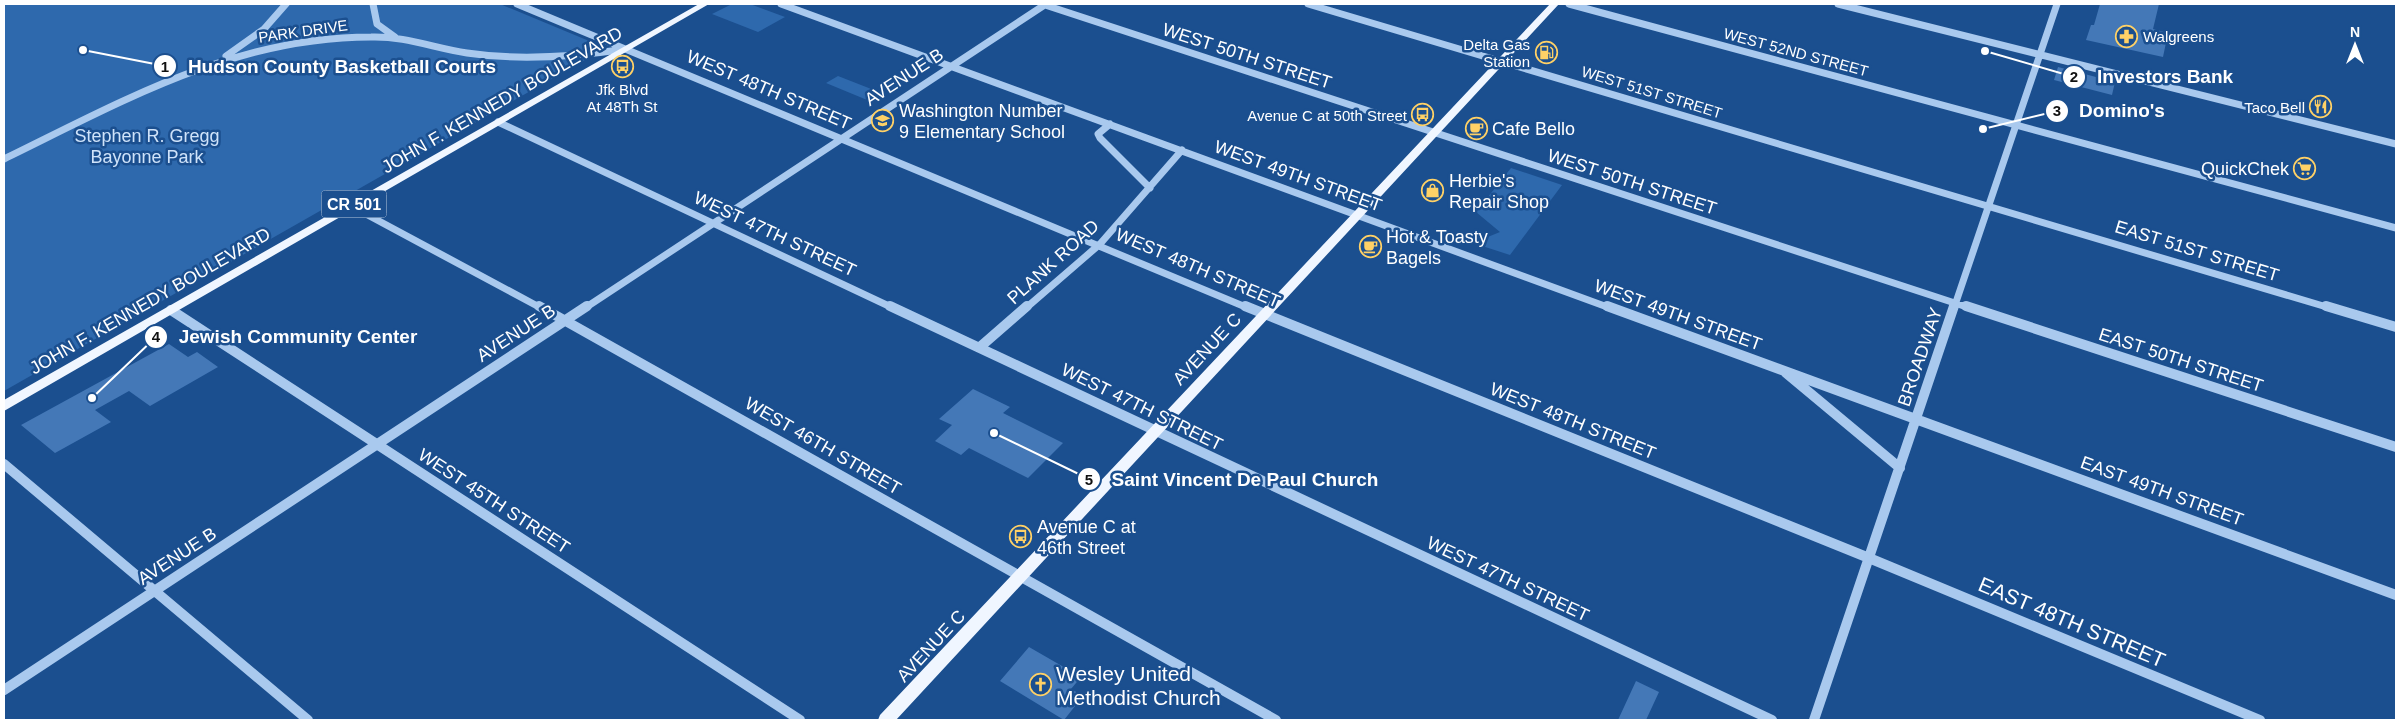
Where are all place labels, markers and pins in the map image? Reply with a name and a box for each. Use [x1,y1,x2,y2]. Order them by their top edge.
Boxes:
pharmacy icon: Walgreens [2115,24,2139,48]
place label: Walgreens [2143,28,2214,45]
place label: Delta Gas Station [1463,36,1530,70]
fuel station icon: Delta Gas Station [1534,41,1558,65]
callout: Hudson County Basketball Courts [153,49,506,83]
bus stop icon: Jfk Blvd At 48Th St [610,54,634,78]
callout: Investors Bank [2062,60,2243,94]
place label: Jfk Blvd At 48Th St [587,81,658,115]
callout: Domino's [2044,94,2175,128]
restaurant icon: Taco Bell [2309,95,2333,119]
place label: Taco Bell [2244,99,2305,116]
place label: Washington Number 9 Elementary School [899,101,1065,142]
bus stop icon: Avenue C at 50th Street [1411,103,1435,127]
place label: Avenue C at 50th Street [1247,107,1408,124]
school or university icon: Washington Number 9 Elementary School [871,109,895,133]
cafe icon: Cafe Bello [1464,117,1488,141]
place label: Cafe Bello [1492,119,1575,139]
supermarket icon: QuickChek [2293,157,2317,181]
place label: QuickChek [2201,159,2290,179]
place label: Herbie's Repair Shop [1449,171,1549,212]
shop icon: Herbie's Repair Shop [1421,179,1445,203]
place label: Hot & Toasty Bagels [1386,227,1488,268]
cafe icon: Hot & Toasty Bagels [1358,235,1382,259]
callout: Jewish Community Center [143,320,427,354]
callout: Saint Vincent De Paul Church [1077,462,1389,496]
place label: Avenue C at 46th Street [1037,517,1136,558]
bus stop icon: Avenue C at 46th Street [1009,525,1033,549]
place label: Wesley United Methodist Church [1056,662,1221,709]
church icon: Wesley United Methodist Church [1028,673,1052,697]

